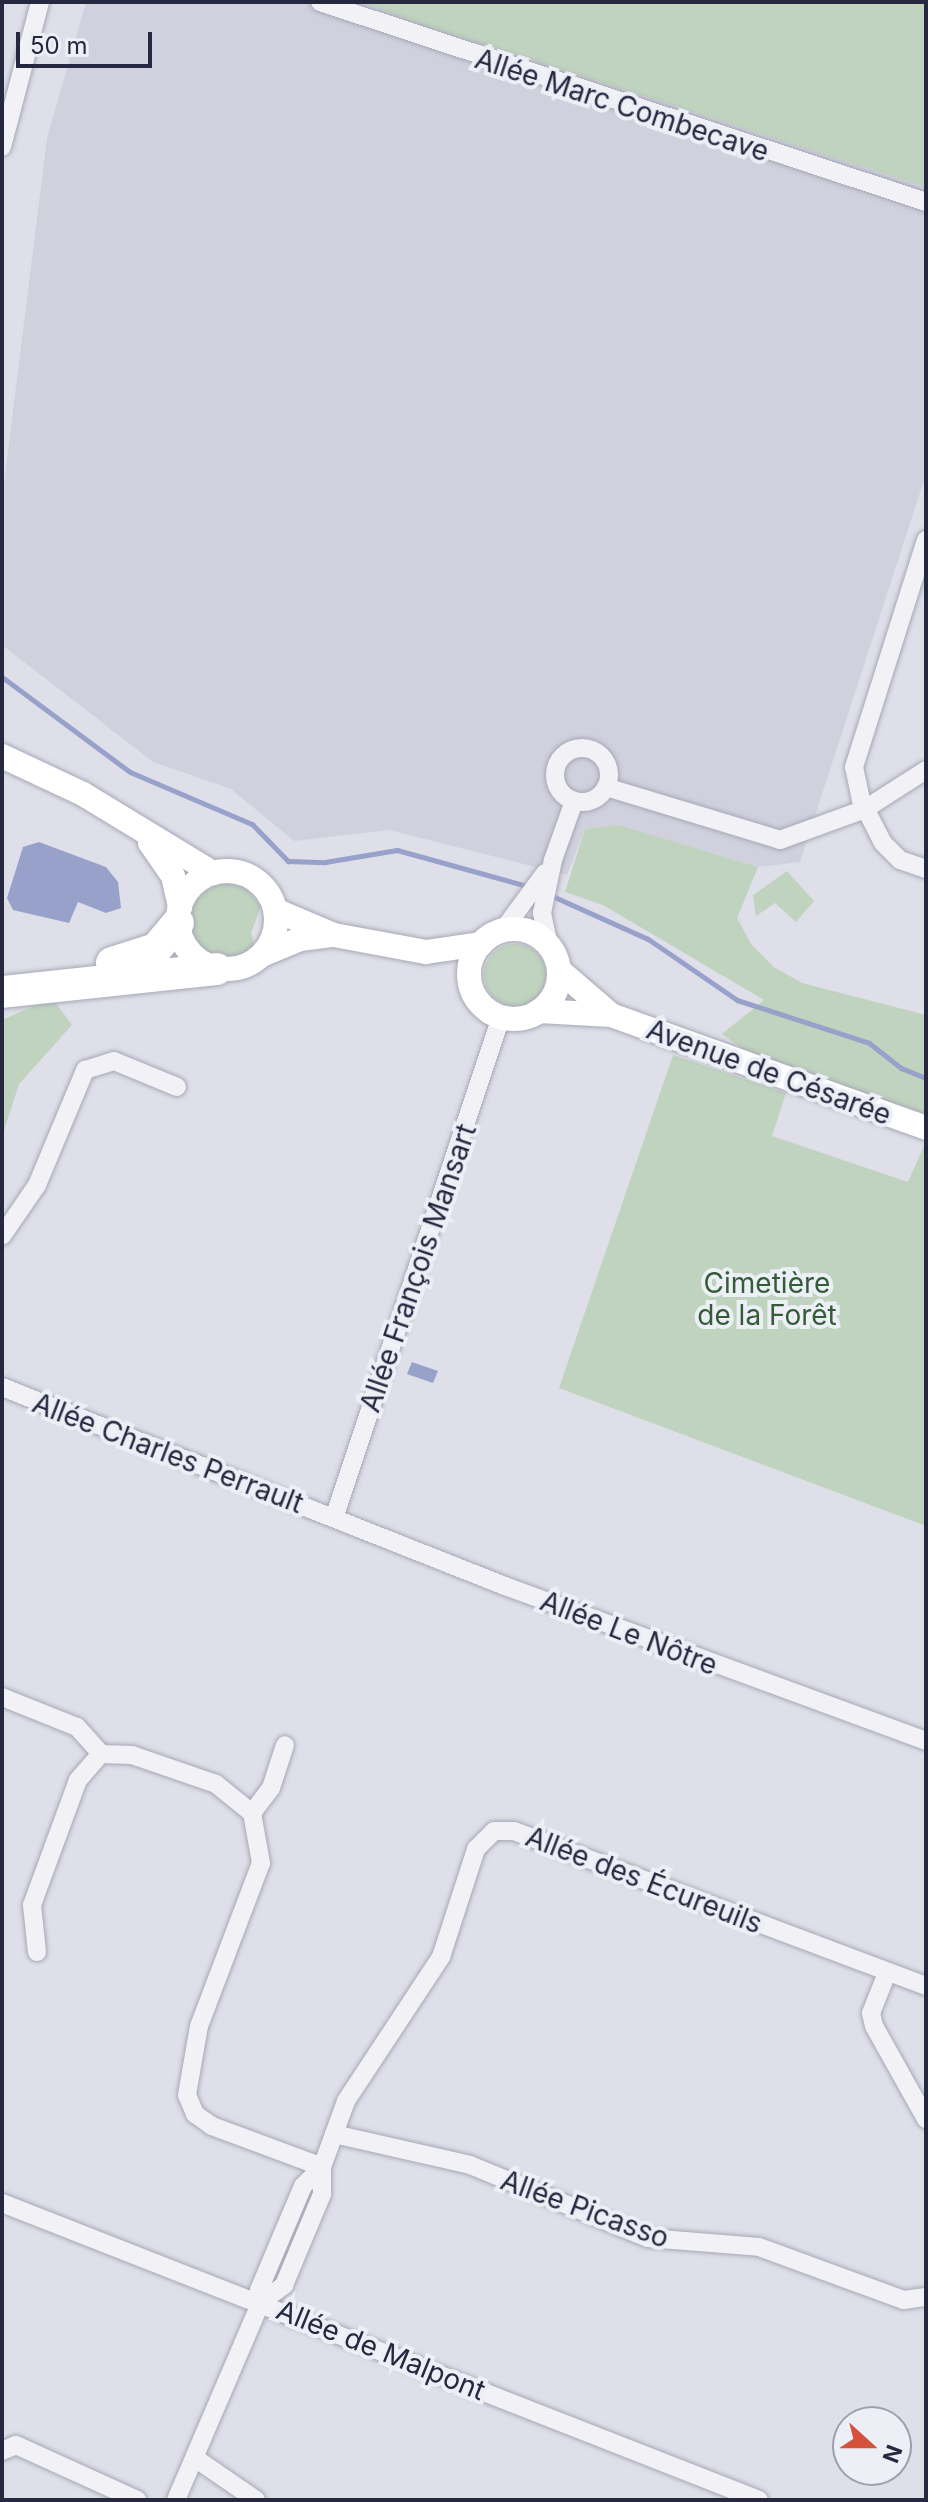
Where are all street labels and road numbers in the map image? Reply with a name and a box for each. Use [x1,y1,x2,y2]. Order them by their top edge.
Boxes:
street label: Allée Marc Combecave [471,42,773,168]
street label: Avenue de Césarée [642,1012,896,1132]
street label: Allée François Mansart [353,1120,483,1416]
street label: Allée Charles Perrault [28,1386,308,1520]
street label: Allée Le Nôtre [536,1584,722,1682]
street label: Allée des Écureuils [521,1819,767,1941]
street label: Allée Picasso [496,2163,674,2255]
street label: Allée de Malpont [272,2293,490,2407]

